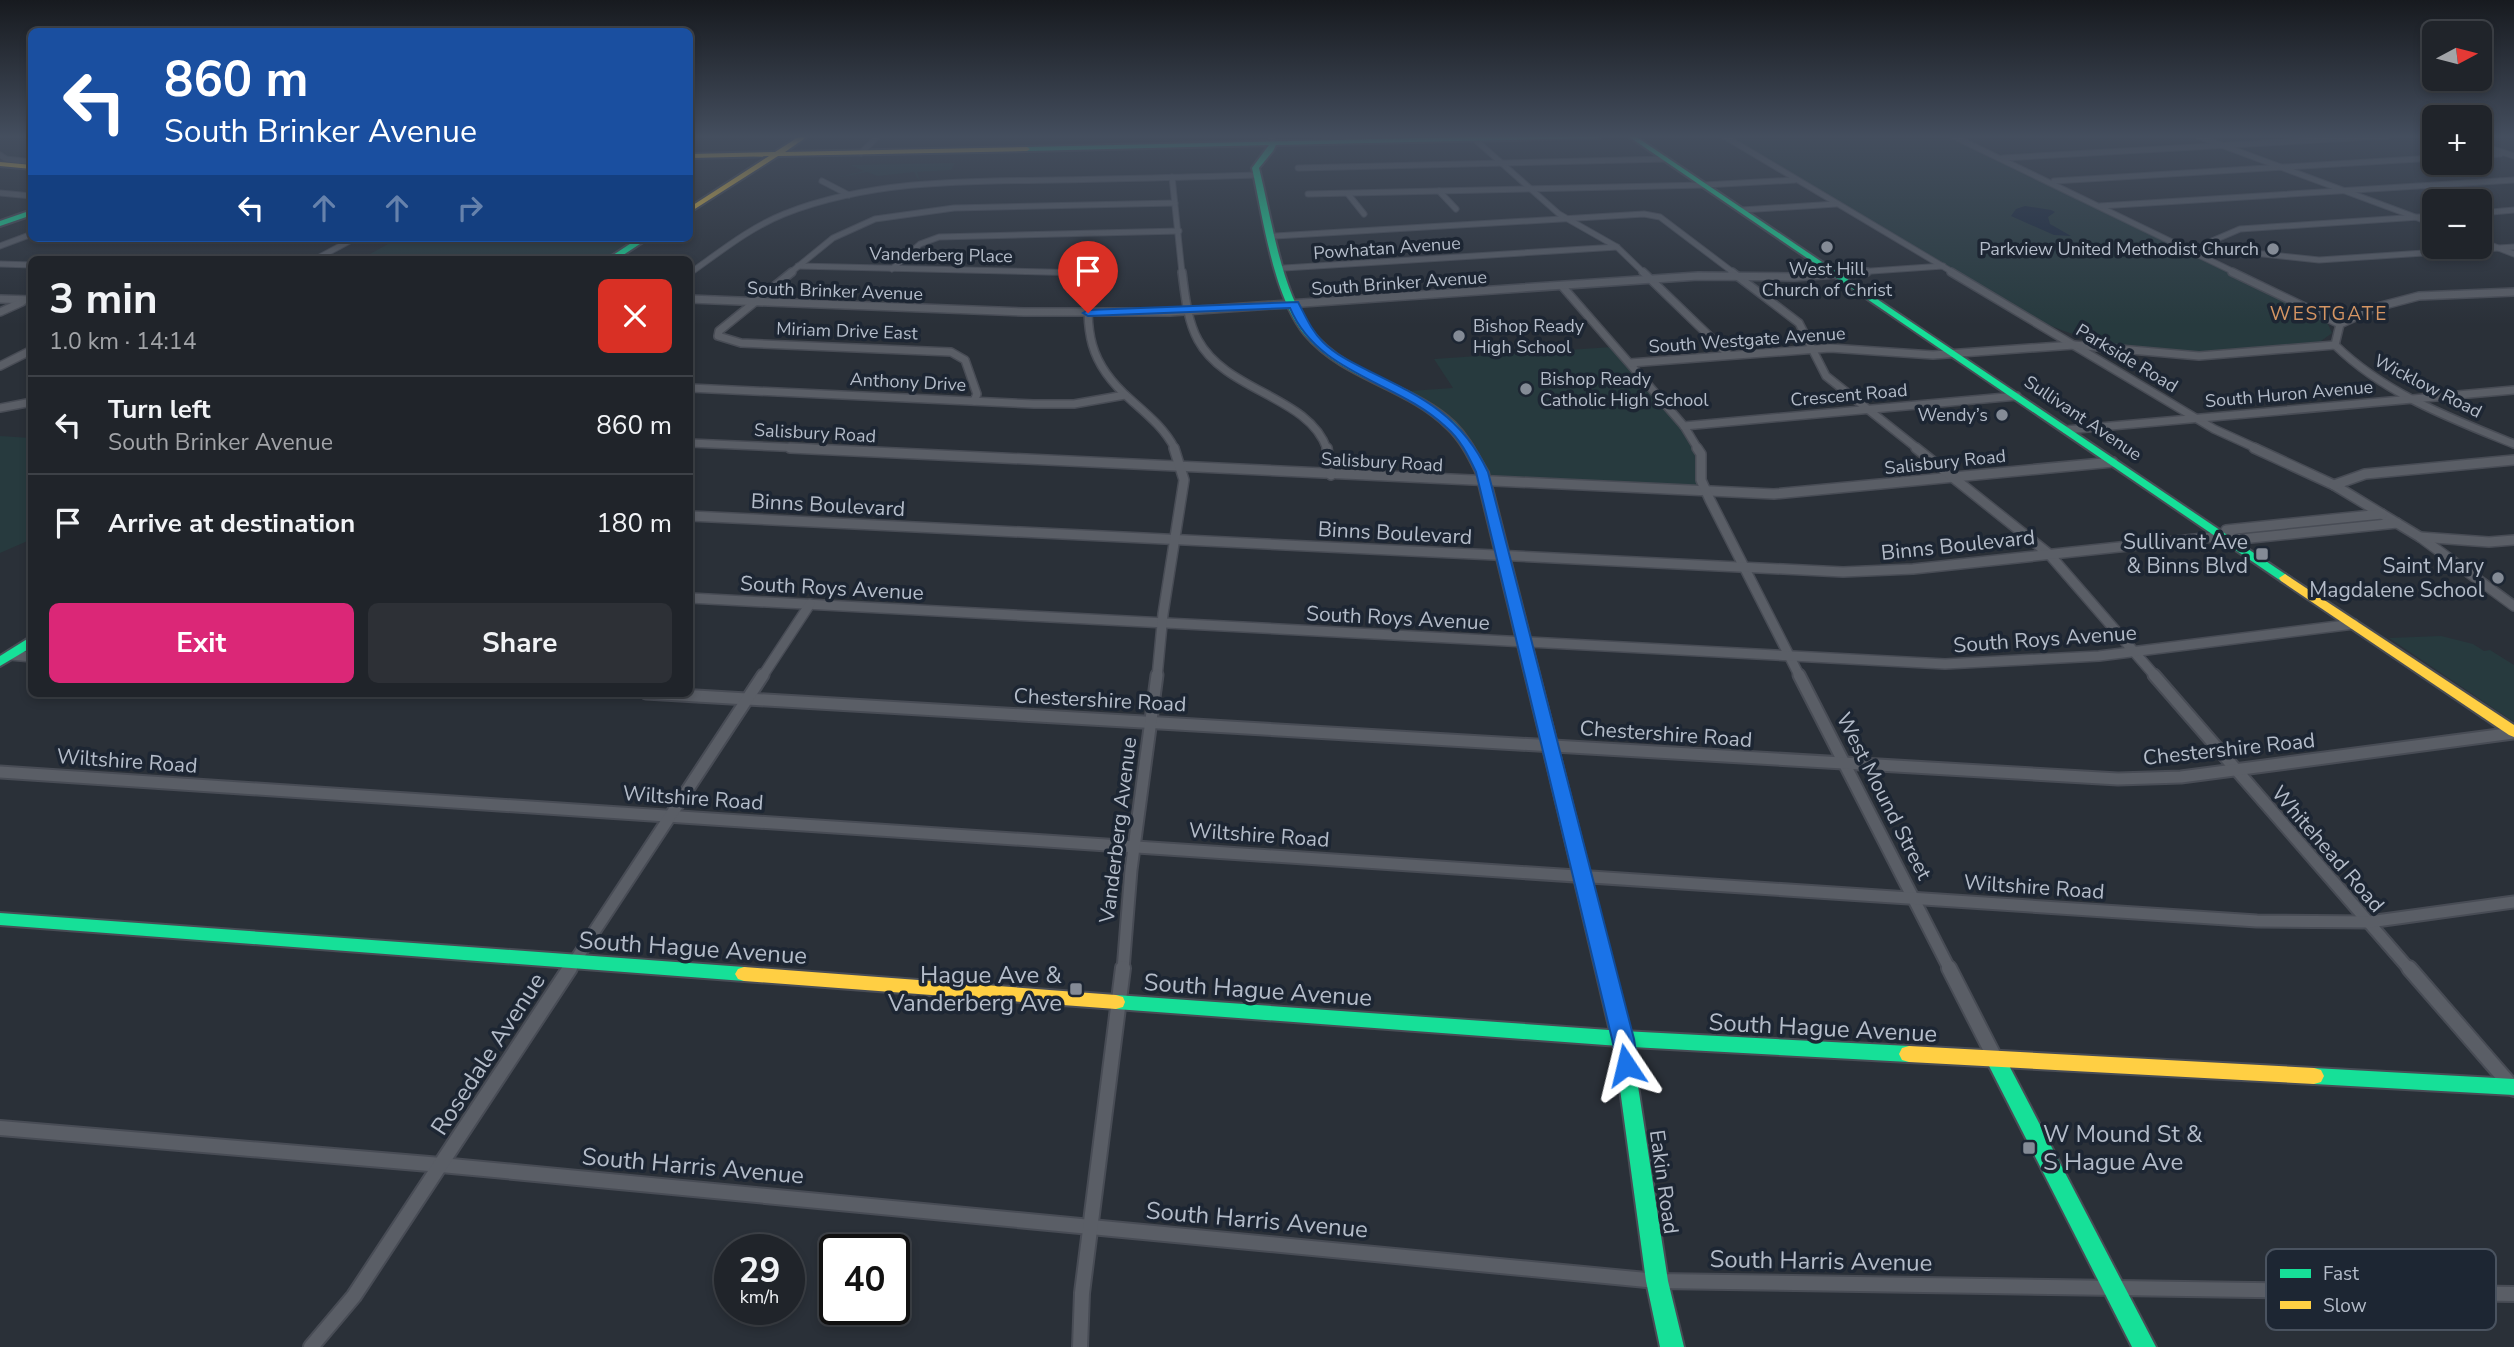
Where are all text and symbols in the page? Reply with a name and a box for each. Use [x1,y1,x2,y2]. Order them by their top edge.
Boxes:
north arrow [2422,21,2492,91]
map controls [2422,21,2492,259]
text: 860 m [164,46,308,113]
icon: left [49,56,140,147]
button: + [2422,105,2492,175]
text: South Brinker Avenue [164,110,477,153]
icon: left [232,189,270,227]
icon: ahead [305,189,343,227]
icon: ahead [378,189,416,227]
icon: right [451,189,489,227]
button: − [2422,189,2492,259]
street label: Powhatan Avenue [1312,231,1462,265]
place label: Parkview United Methodist Church [1979,237,2259,261]
marker: West Hill Church of Christ [1819,239,1835,255]
pin [1058,241,1118,313]
marker: Parkview United Methodist Church [2265,241,2281,257]
street label: Vanderberg Place [868,242,1013,268]
icon: arrive [1069,252,1107,290]
place label: West Hill Church of Christ [1762,257,1893,302]
street label: South Brinker Avenue [1310,265,1488,301]
text: 3 min [49,271,158,328]
street label: South Brinker Avenue [747,276,923,306]
button: close [598,279,672,353]
district label: WESTGATE [2270,301,2388,327]
place label: Bishop Ready High School [1473,314,1585,359]
street label: Miriam Drive East [776,317,919,345]
street label: Parkside Road [2071,318,2183,398]
street label: South Westgate Avenue [1648,321,1846,359]
text: 1.0 km · 14:14 [49,326,196,357]
marker: Bishop Ready High School [1451,328,1467,344]
street label: Wicklow Road [2370,349,2486,423]
street label: Anthony Drive [849,367,967,397]
place label: Bishop Ready Catholic High School [1540,367,1709,412]
street label: Sullivant Avenue [2019,370,2147,466]
street label: South Huron Avenue [2204,375,2374,413]
street label: Crescent Road [1789,378,1909,412]
marker: Bishop Ready Catholic High School [1518,381,1534,397]
text: Turn left [108,392,211,427]
place label: Wendy’s [1917,403,1988,427]
icon: left [49,406,87,444]
marker: Wendy’s [1994,407,2010,423]
text: 860 m [596,408,672,443]
street label: Salisbury Road [753,418,877,448]
text: South Brinker Avenue [108,427,333,458]
street label: Salisbury Road [1883,444,2007,480]
street label: Salisbury Road [1320,447,1444,477]
street label: Binns Boulevard [750,487,906,523]
icon: arrive [49,504,87,542]
text: Arrive at destination [108,506,355,541]
text: 180 m [596,506,672,541]
street label: Binns Boulevard [1317,515,1473,551]
street label: Binns Boulevard [1880,523,2036,567]
place label: Sullivant Ave & Binns Blvd [2123,528,2248,580]
marker: Sullivant Ave & Binns Blvd [2254,546,2270,562]
place label: Saint Mary Magdalene School [2309,552,2485,604]
street label: South Roys Avenue [739,569,925,607]
marker: Saint Mary Magdalene School [2490,570,2506,586]
street label: South Roys Avenue [1305,599,1491,637]
button: Exit [49,603,354,683]
button: Share [368,603,672,683]
street label: South Roys Avenue [1952,619,2138,659]
street label: Chestershire Road [1013,681,1187,719]
street label: West Mound Street [1830,708,1939,885]
street label: Chestershire Road [1579,714,1753,754]
street label: Chestershire Road [2142,726,2316,772]
street label: Vanderberg Avenue [1093,735,1143,926]
street label: Wiltshire Road [56,742,198,780]
street label: Wiltshire Road [622,779,764,817]
street label: Whitehead Road [2265,780,2391,918]
street label: Wiltshire Road [1188,816,1330,854]
street label: Wiltshire Road [1963,868,2105,906]
street label: South Hague Avenue [578,924,808,972]
place label: Hague Ave & Vanderberg Ave [887,959,1062,1019]
street label: South Hague Avenue [1143,966,1373,1014]
street label: Rosedale Avenue [423,967,553,1141]
marker: Hague Ave & Vanderberg Ave [1068,981,1084,997]
street label: South Hague Avenue [1708,1006,1938,1050]
position arrow [1589,1028,1663,1102]
place label: W Mound St & S Hague Ave [2043,1118,2203,1178]
street label: Eakin Road [1643,1128,1685,1236]
street label: South Harris Avenue [581,1140,805,1192]
marker: W Mound St & S Hague Ave [2021,1140,2037,1156]
street label: South Harris Avenue [1145,1194,1369,1246]
speed limit sign: 40 [819,1234,910,1325]
street label: South Harris Avenue [1709,1243,1933,1279]
text: 29 [738,1247,781,1294]
legend [2266,1249,2496,1330]
text: Fast [2323,1261,2359,1287]
text: km/h [740,1285,779,1309]
text: Slow [2323,1293,2367,1319]

